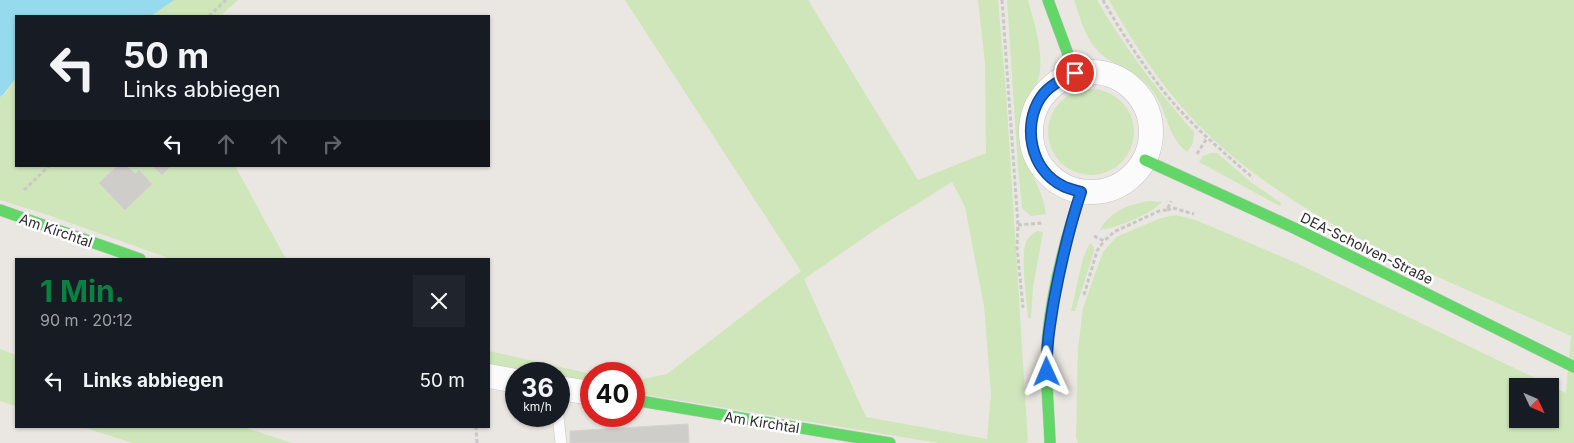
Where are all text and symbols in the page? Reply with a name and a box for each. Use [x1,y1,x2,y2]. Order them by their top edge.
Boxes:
text: 50 m [123,34,209,76]
icon: left [40,35,105,100]
pin [1054,52,1096,94]
icon: arrive [1061,59,1089,87]
text: Links abbiegen [123,76,280,102]
icon: left [159,130,187,158]
icon: ahead [212,130,240,158]
icon: ahead [265,130,293,158]
icon: right [318,130,346,158]
street label: DEA-Scholven-Straße [1298,209,1436,287]
street label: Am Kirchtal [17,210,95,250]
text: 1 Min. [40,273,125,309]
button: close [413,275,465,327]
text: 90 m · 20:12 [40,310,133,330]
position arrow [1020,345,1072,397]
speed limit sign: 40 [580,362,645,427]
icon: left [40,367,68,395]
text: Links abbiegen [83,369,224,392]
text: 50 m [419,369,465,392]
text: 36 [521,373,554,403]
north arrow [1509,378,1559,428]
map controls [1509,378,1559,428]
text: km/h [523,399,552,414]
street label: Am Kirchtal [723,408,801,436]

